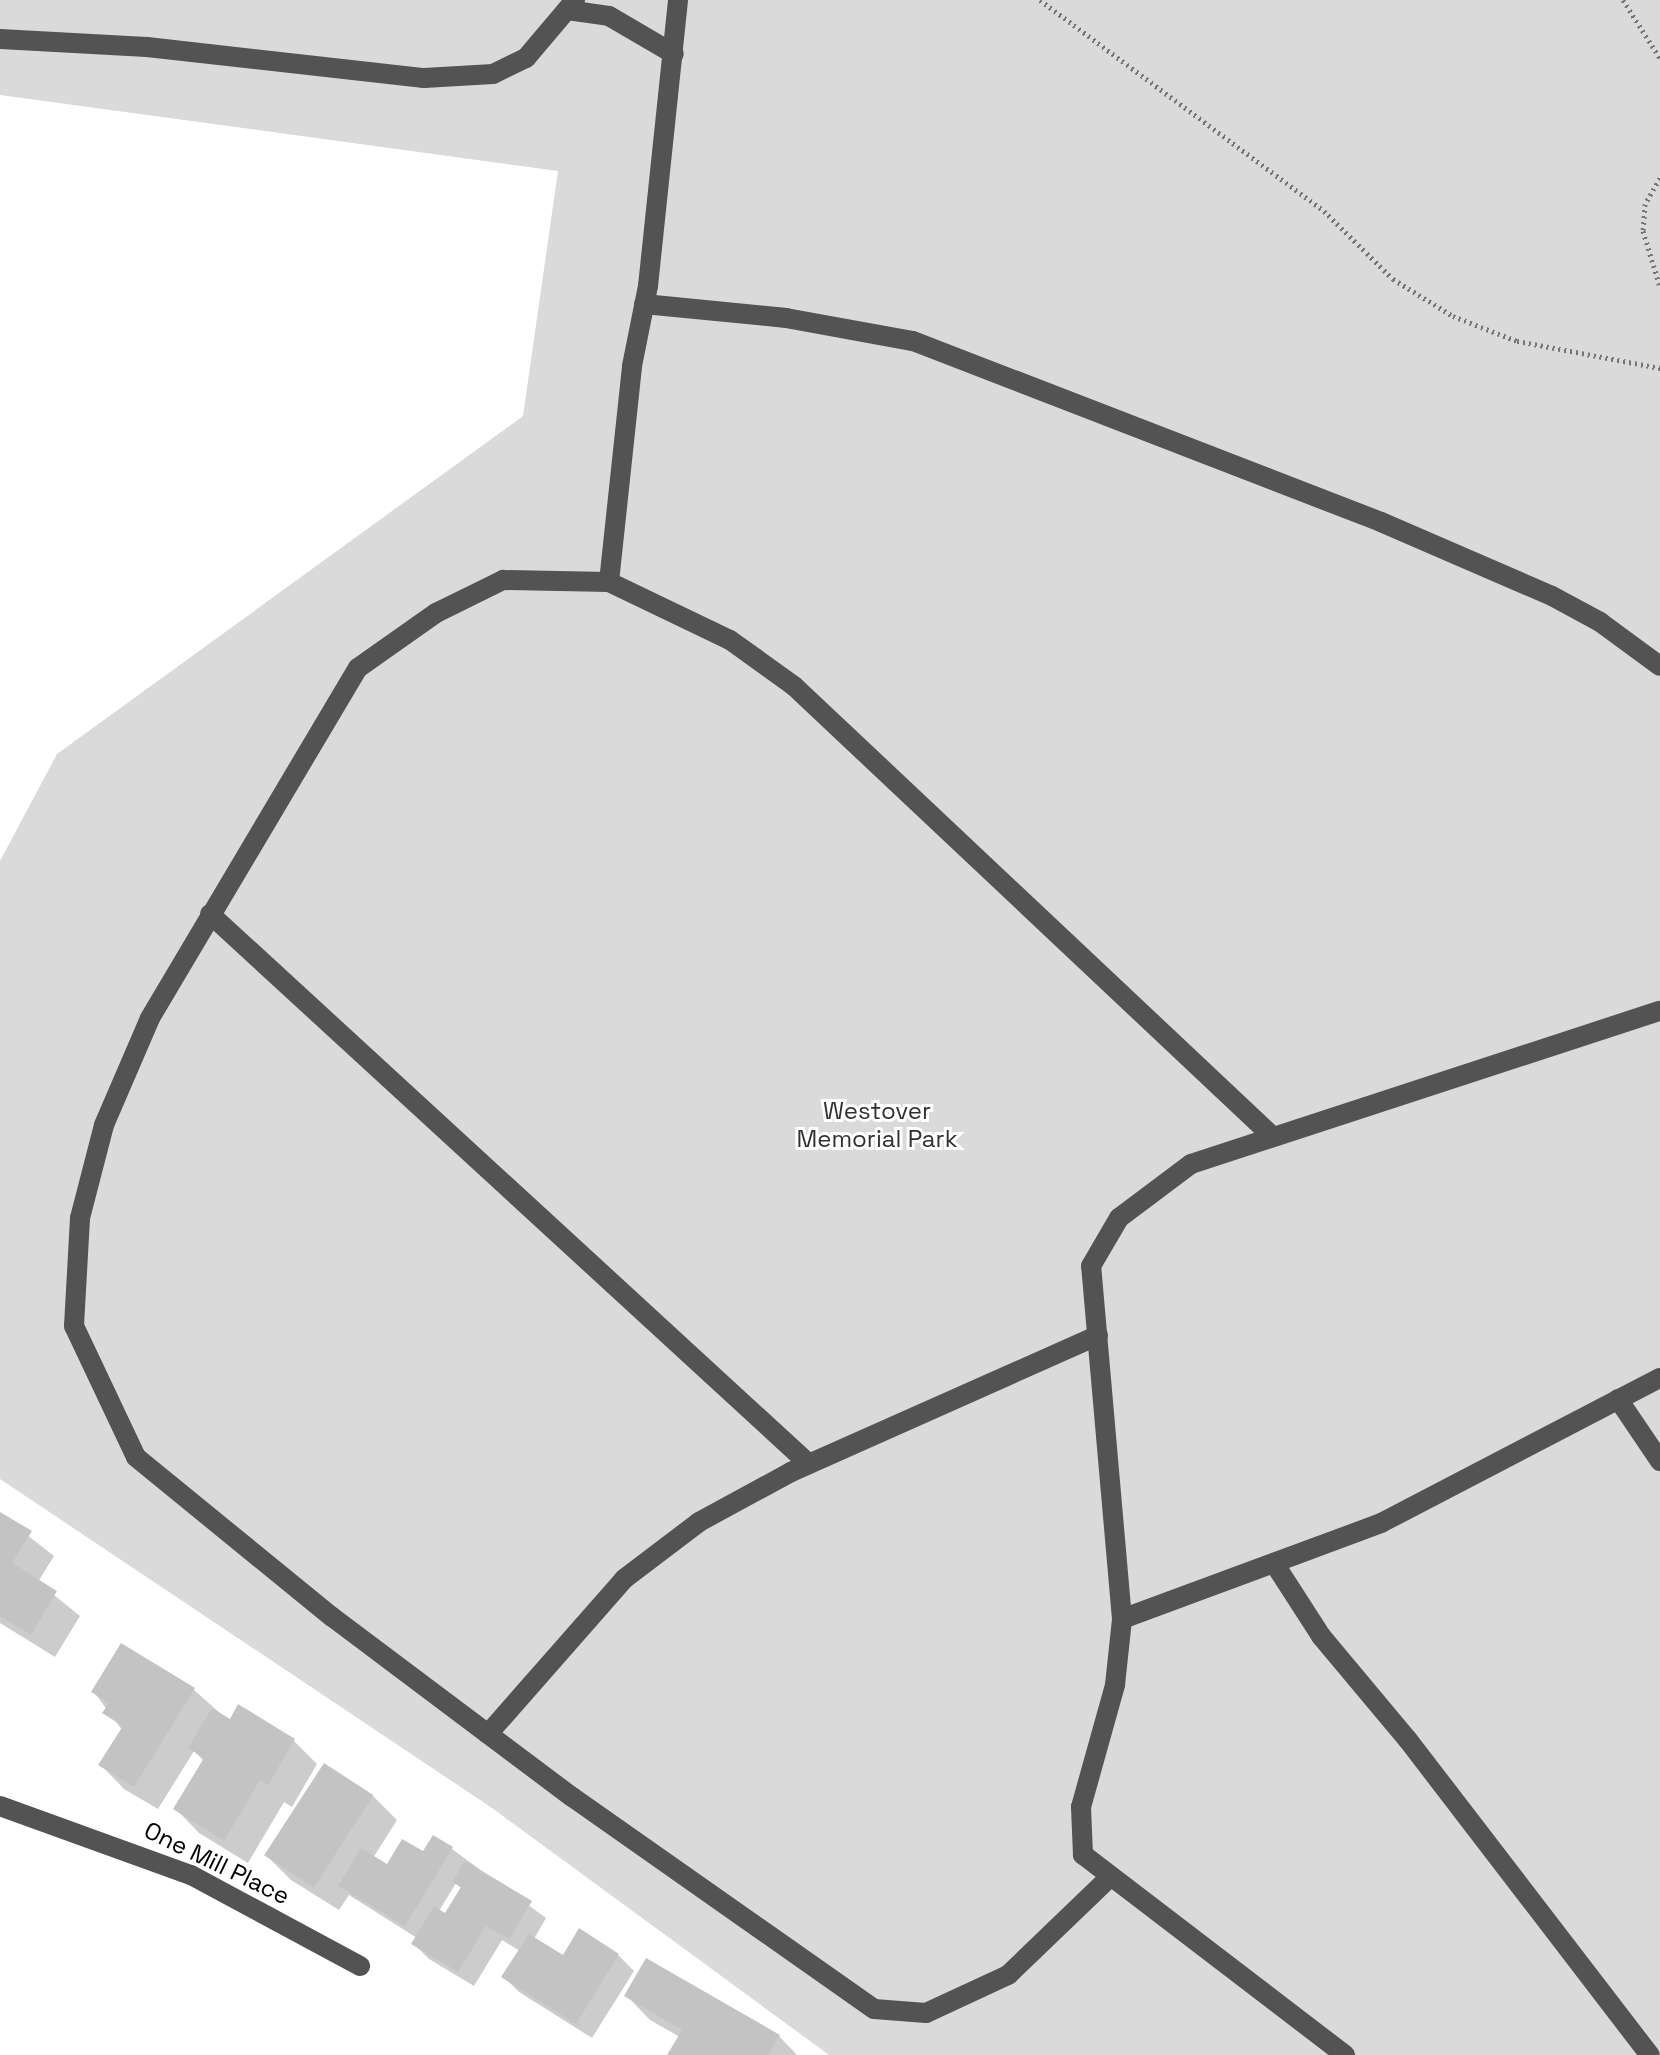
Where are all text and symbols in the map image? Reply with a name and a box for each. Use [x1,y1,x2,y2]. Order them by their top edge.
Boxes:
park label: Westover Memorial Park [796,1097,958,1153]
street label: One Mill Place [140,1815,294,1911]

